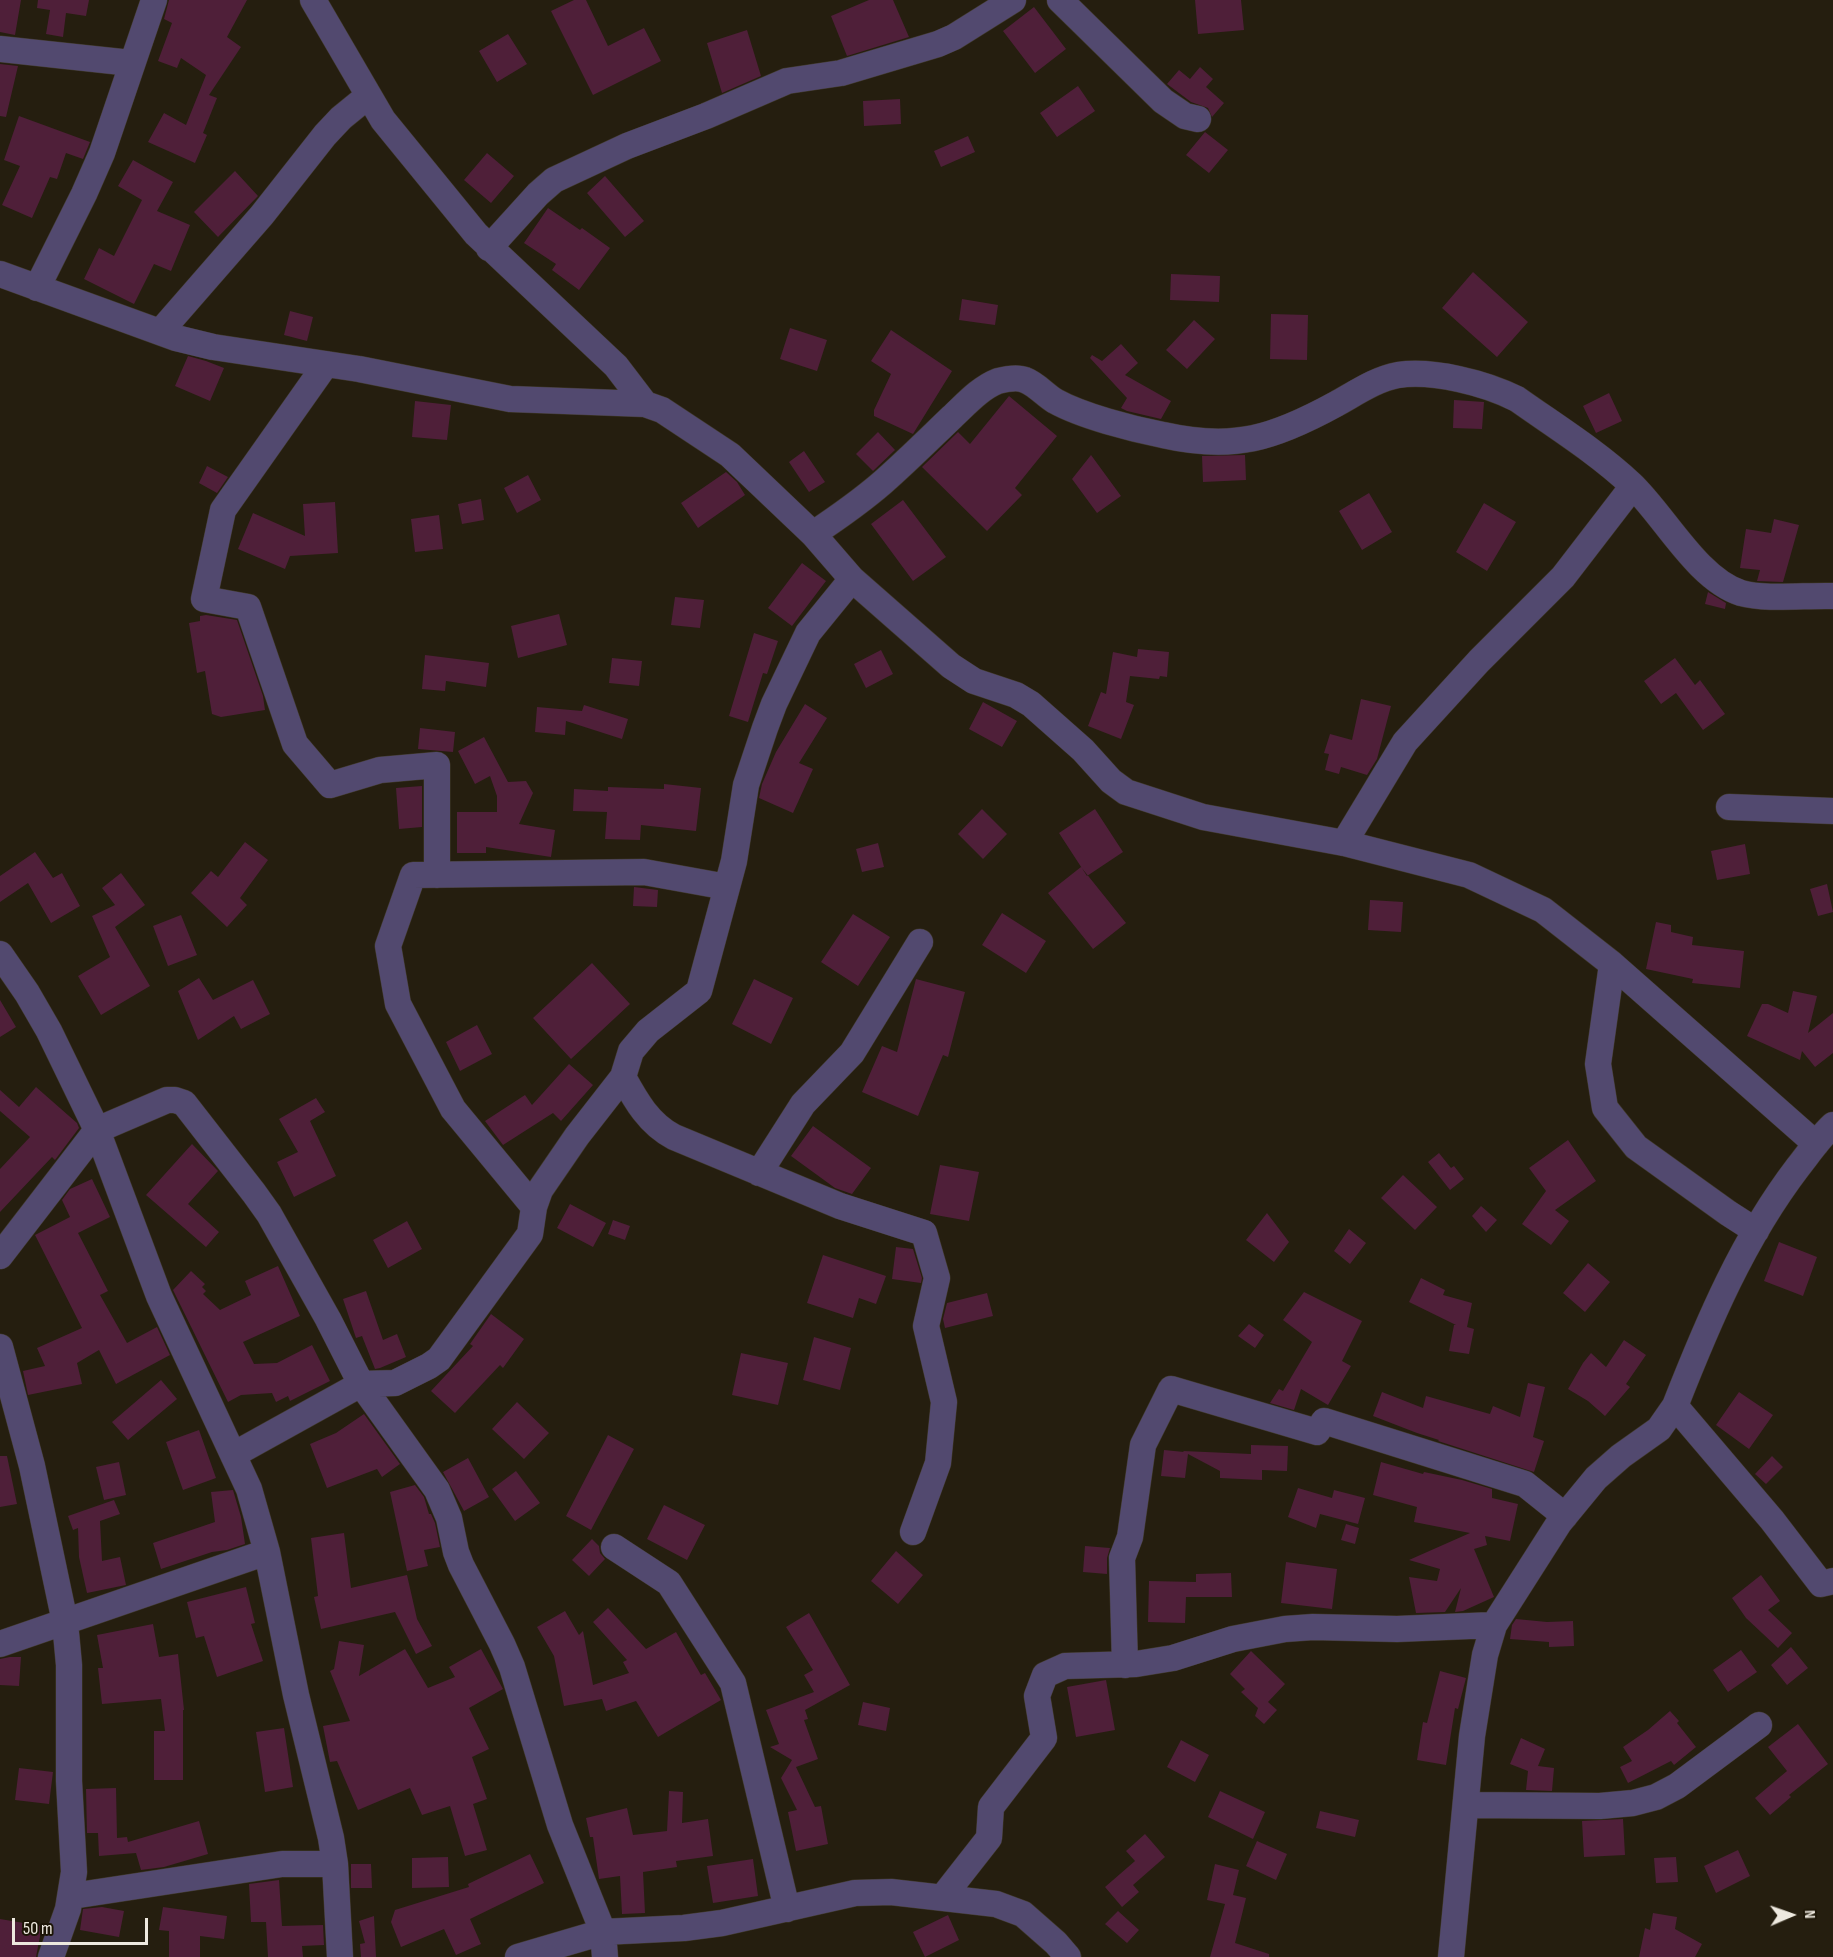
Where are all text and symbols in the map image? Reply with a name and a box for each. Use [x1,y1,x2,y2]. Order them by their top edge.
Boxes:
north arrow [1761,1885,1821,1945]
scale bar [15,1906,152,1944]
text: N [1800,1910,1819,1919]
text: 50 m [23,1918,53,1939]

